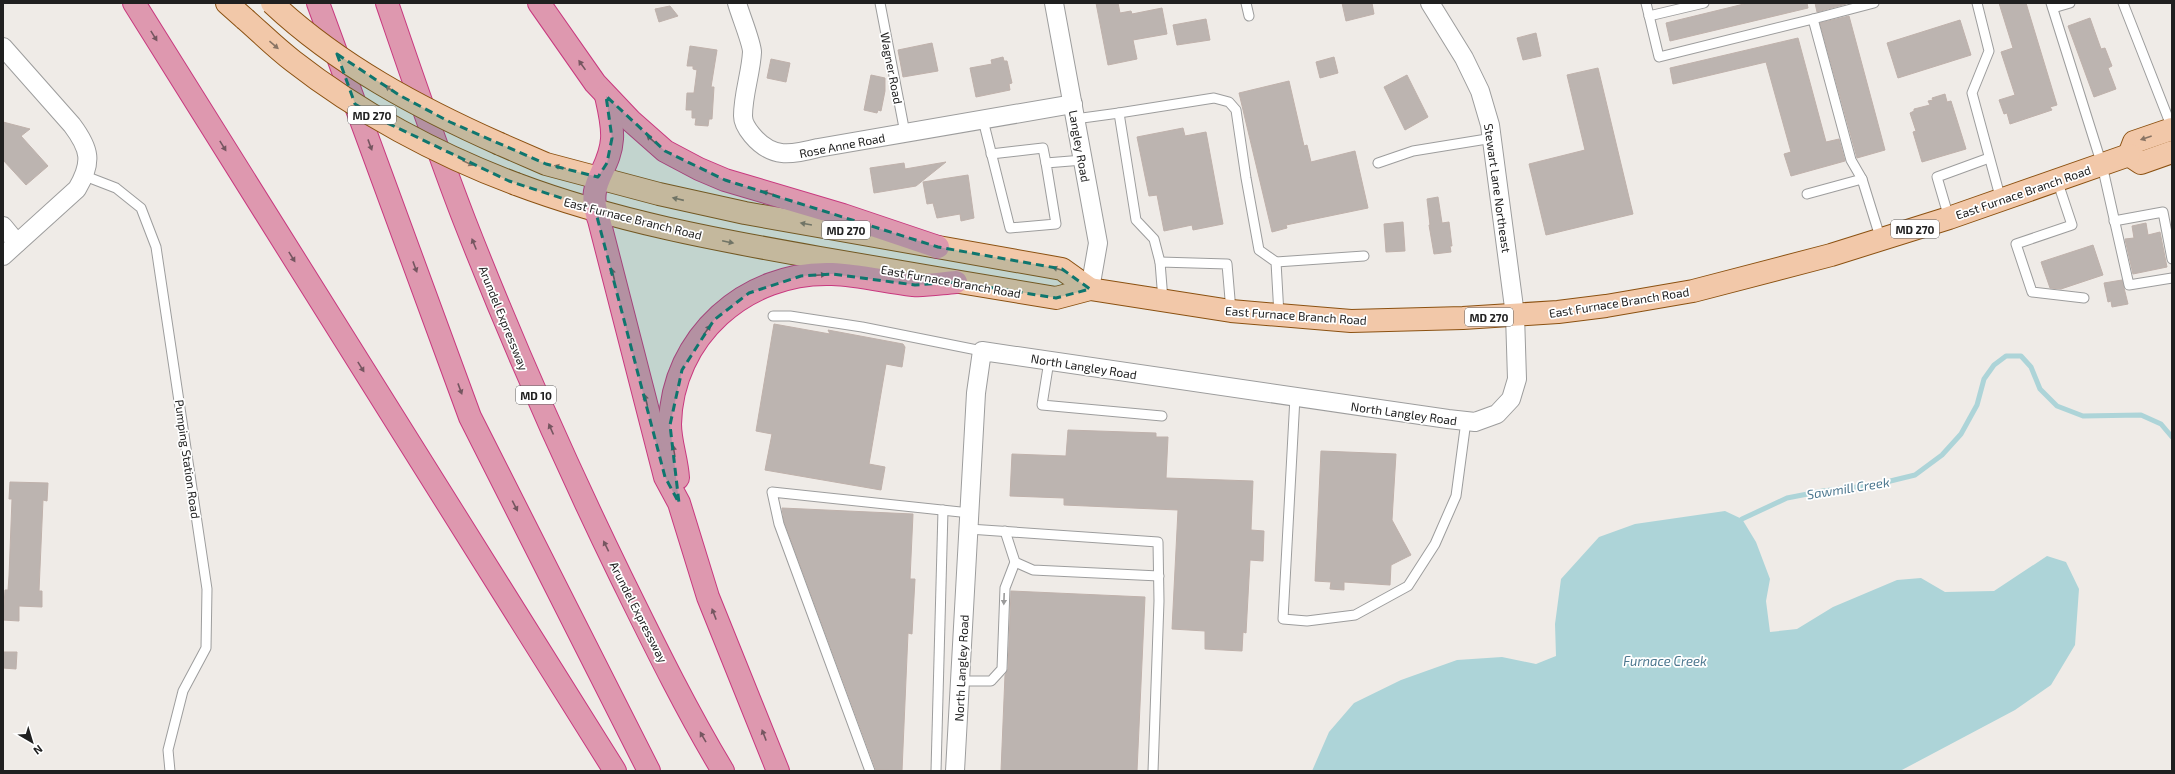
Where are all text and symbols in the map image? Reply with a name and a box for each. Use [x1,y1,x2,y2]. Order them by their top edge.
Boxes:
one-way arrow [151,30,158,42]
street label: Wagner Road [878,31,906,105]
one-way arrow [269,40,280,49]
one-way arrow [578,60,587,71]
one-way arrow [384,86,396,93]
road number: MD 270 [348,106,396,124]
street label: Langley Road [1067,109,1093,183]
street label: Stewart Lane Northeast [1482,122,1514,254]
street label: Rose Anne Road [798,130,886,160]
one-way arrow [646,134,656,144]
one-way arrow [2140,135,2152,141]
one-way arrow [367,139,373,151]
one-way arrow [220,140,227,152]
one-way arrow [463,160,474,166]
street label: East Furnace Branch Road [1954,162,2092,222]
one-way arrow [554,164,566,170]
one-way arrow [762,190,774,196]
street label: East Furnace Branch Road [562,194,704,242]
one-way arrow [672,195,685,201]
road number: MD 270 [1891,220,1939,238]
one-way arrow [800,221,812,227]
road number: MD 270 [822,221,870,239]
one-way arrow [471,239,477,250]
one-way arrow [722,239,734,245]
one-way arrow [288,251,296,262]
one-way arrow [412,261,418,273]
street label: East Furnace Branch Road [880,262,1022,300]
street label: Arundel Expressway [477,264,532,373]
one-way arrow [1051,266,1063,272]
one-way arrow [610,268,616,280]
one-way arrow [814,272,826,278]
street label: East Furnace Branch Road [1548,284,1690,320]
street label: East Furnace Branch Road [1225,303,1367,327]
road number: MD 270 [1465,308,1513,326]
one-way arrow [703,324,711,335]
street label: North Langley Road [1030,351,1138,381]
one-way arrow [358,361,365,373]
one-way arrow [457,383,463,395]
road number: MD 10 [516,386,556,404]
one-way arrow [642,394,648,407]
street label: Pumping Station Road [173,399,203,519]
street label: North Langley Road [1350,399,1458,427]
one-way arrow [548,423,554,434]
one-way arrow [671,445,677,457]
water label: Sawmill Creek [1805,474,1891,502]
one-way arrow [512,500,518,512]
one-way arrow [603,541,609,552]
street label: Arundel Expressway [607,559,671,665]
one-way arrow [1001,593,1007,606]
one-way arrow [711,608,717,620]
street label: North Langley Road [951,614,971,722]
water label: Furnace Creek [1623,653,1707,669]
north arrow [12,722,52,762]
one-way arrow [760,728,766,740]
one-way arrow [700,732,706,743]
text: N [31,743,46,758]

